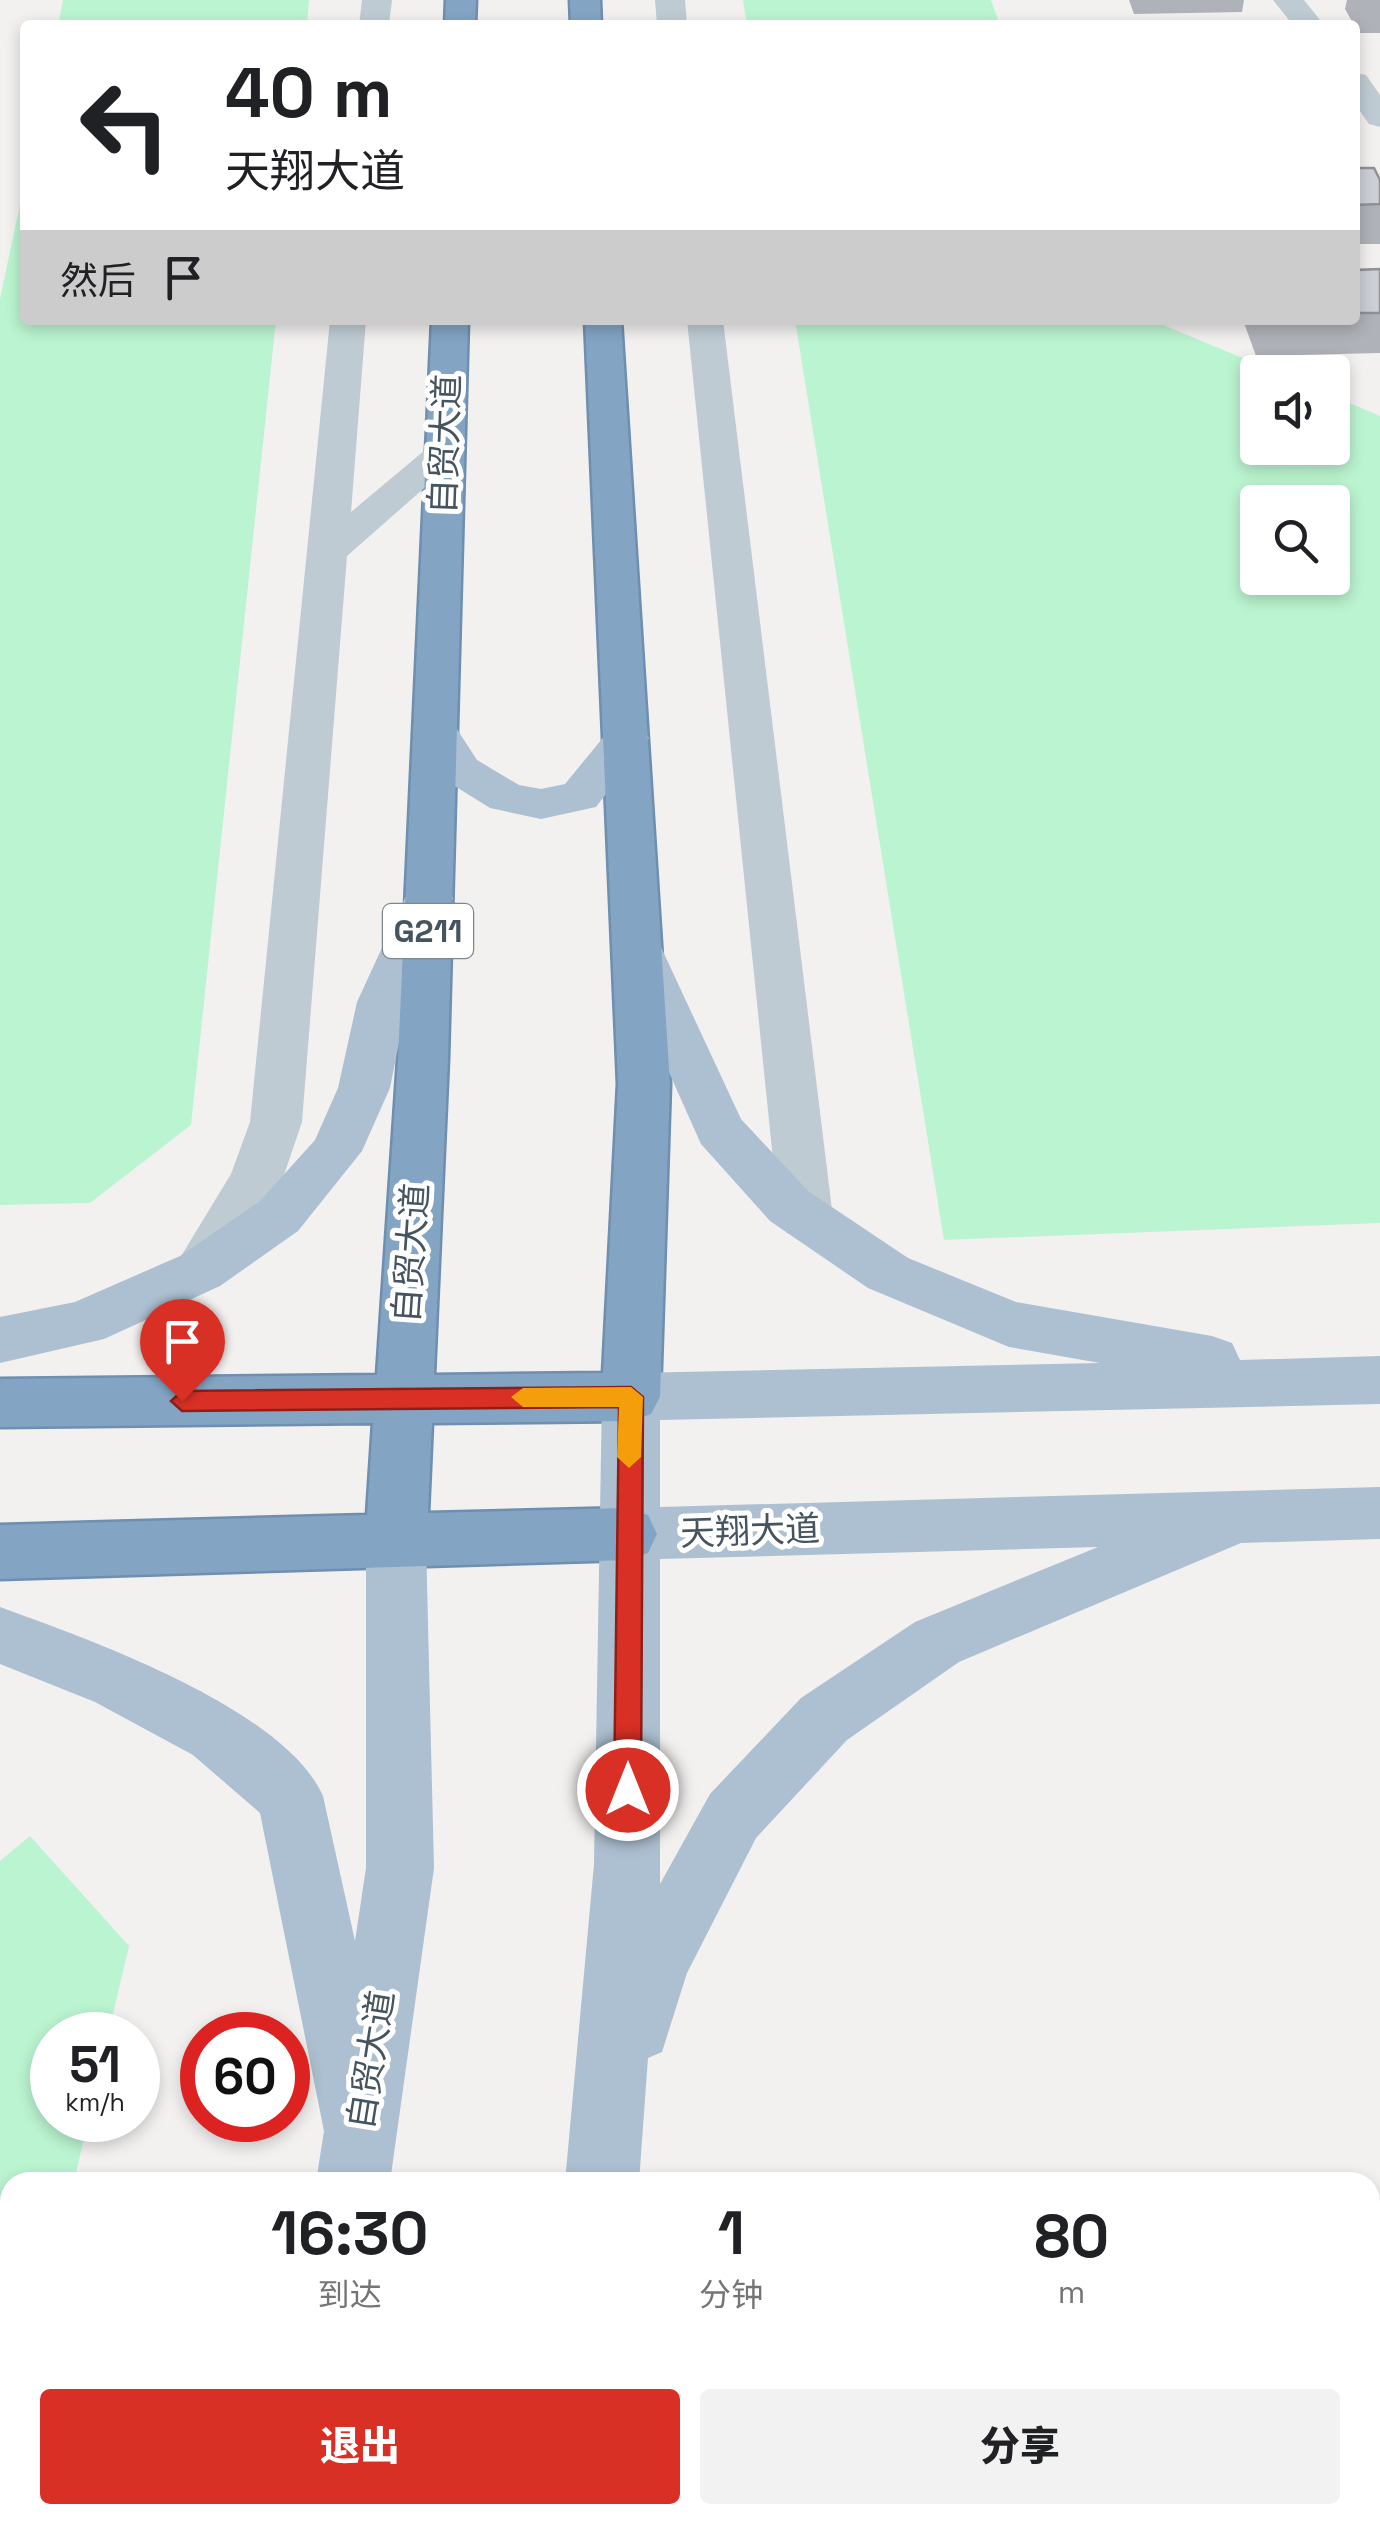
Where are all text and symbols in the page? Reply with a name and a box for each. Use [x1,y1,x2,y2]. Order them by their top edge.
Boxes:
text: 40 m [225,48,392,137]
icon: left [60,60,190,190]
text: 天翔大道 [225,143,405,200]
icon: arrive [156,250,211,305]
text: 然后 [60,257,136,305]
map controls [1240,355,1350,595]
button: sound [1240,355,1350,465]
street label: 自贸大道 [421,373,469,515]
button: search [1240,485,1350,595]
road number: G211 [383,904,473,958]
street label: 自贸大道 [384,1182,438,1324]
pin [140,1299,225,1402]
icon: arrive [155,1314,210,1369]
street label: 天翔大道 [679,1507,821,1555]
position arrow [576,1738,680,1842]
street label: 自贸大道 [338,1987,404,2133]
speed limit sign: 60 [180,2012,310,2142]
text: 51 [69,2033,121,2097]
text: km/h [65,2086,125,2118]
text: 16:30 [271,2195,428,2272]
text: 1 [718,2195,745,2272]
text: 80 [1034,2198,1109,2275]
text: m [1058,2272,1085,2312]
text: 到达 [318,2275,382,2315]
text: 分钟 [699,2275,763,2315]
button: 退出 [40,2389,680,2504]
button: 分享 [700,2389,1340,2504]

